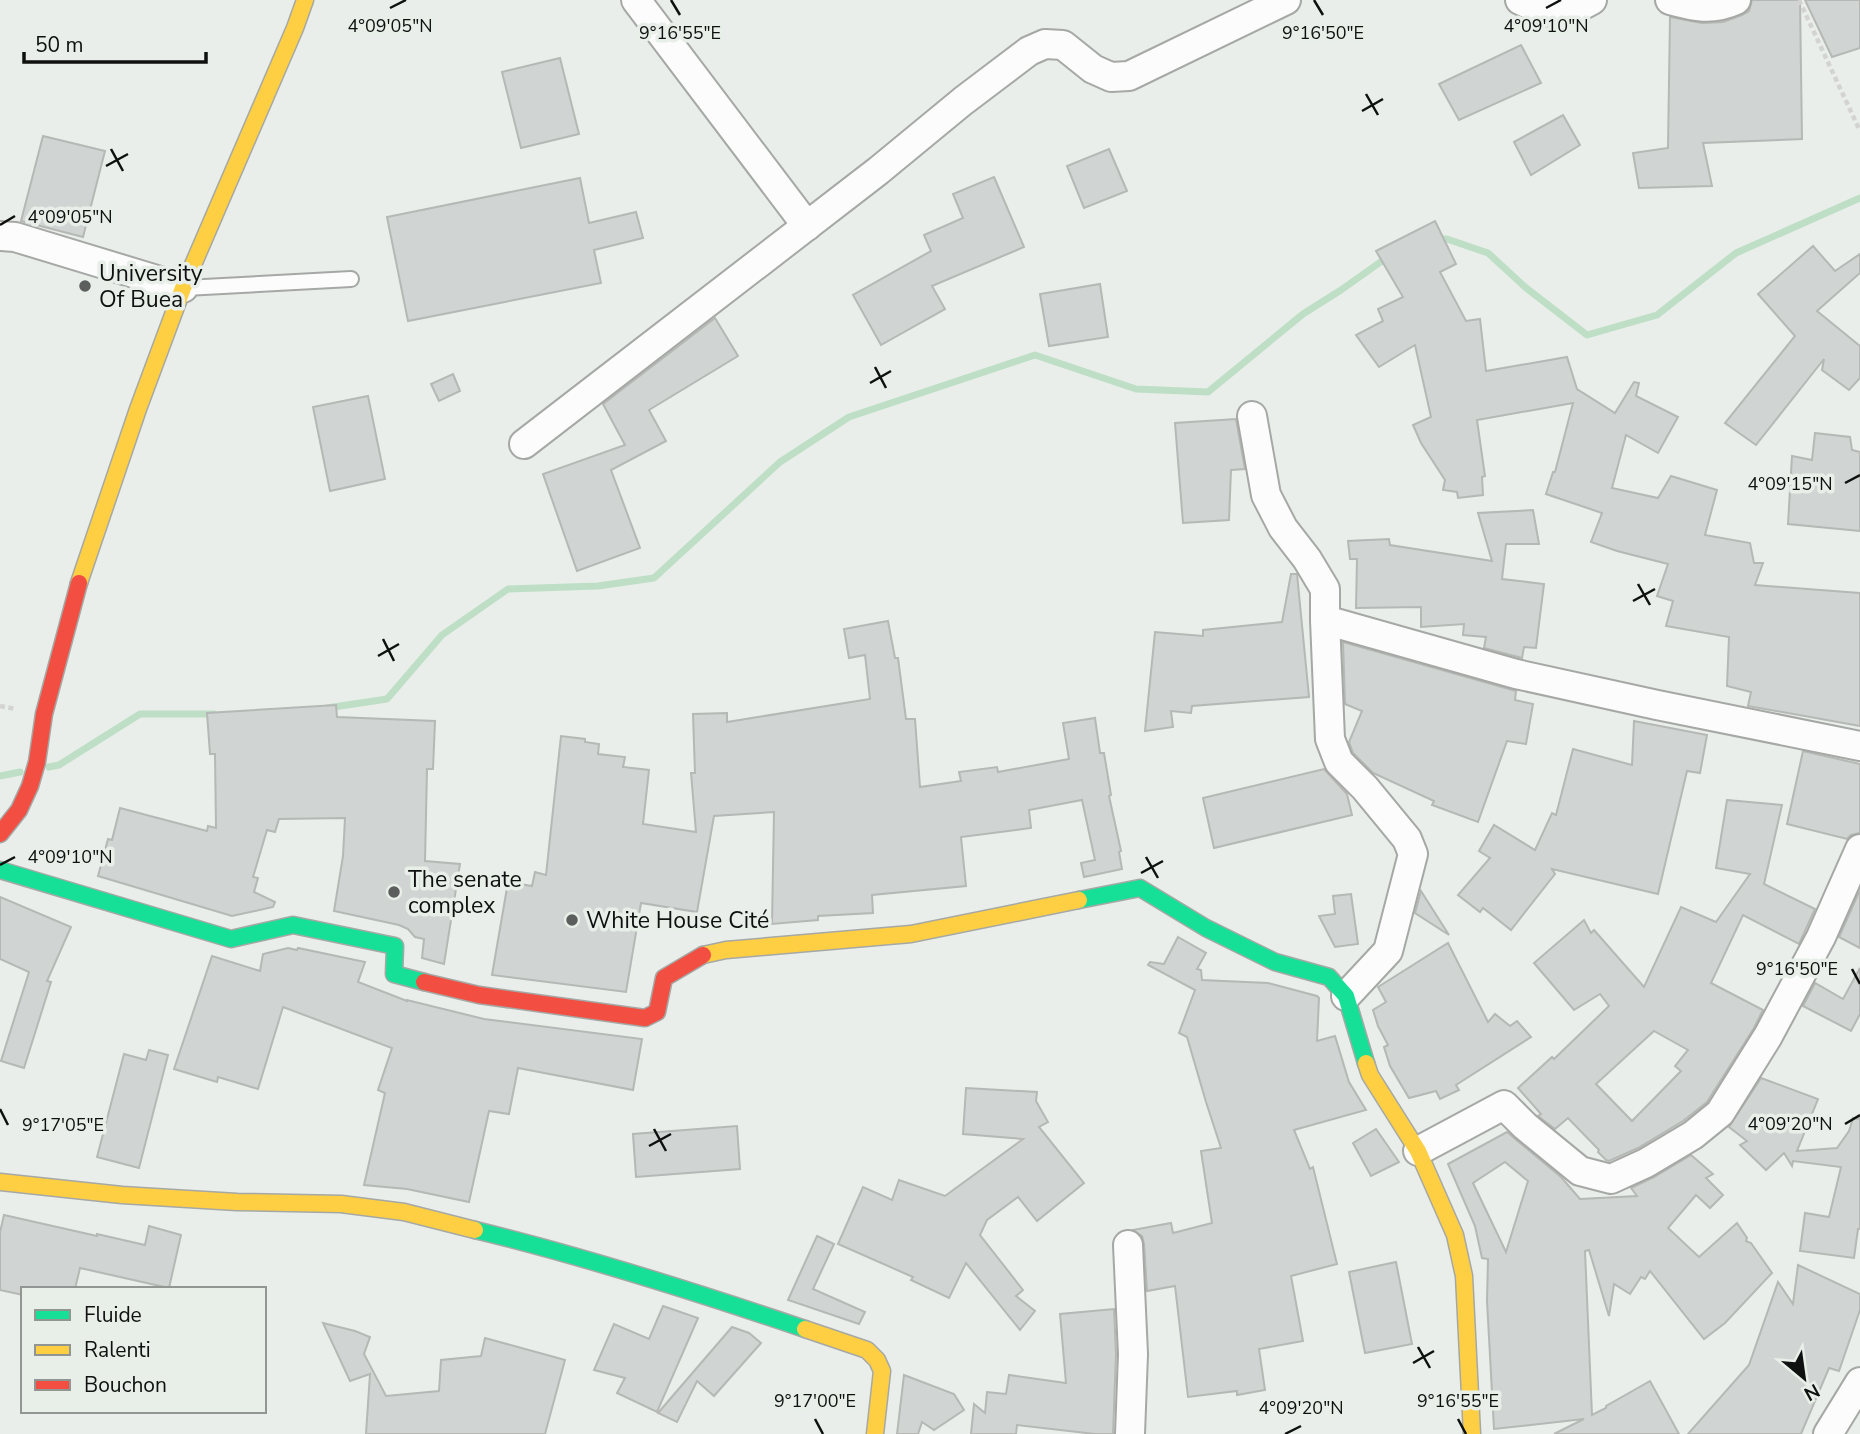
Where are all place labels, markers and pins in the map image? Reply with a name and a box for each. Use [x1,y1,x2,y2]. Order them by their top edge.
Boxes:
place label: University Of Buea [99,258,203,315]
marker: University Of Buea [77,278,93,294]
place label: The senate complex [408,864,522,921]
marker: The senate complex [386,884,402,900]
place label: White House Cité [586,905,769,936]
marker: White House Cité [564,912,580,928]

